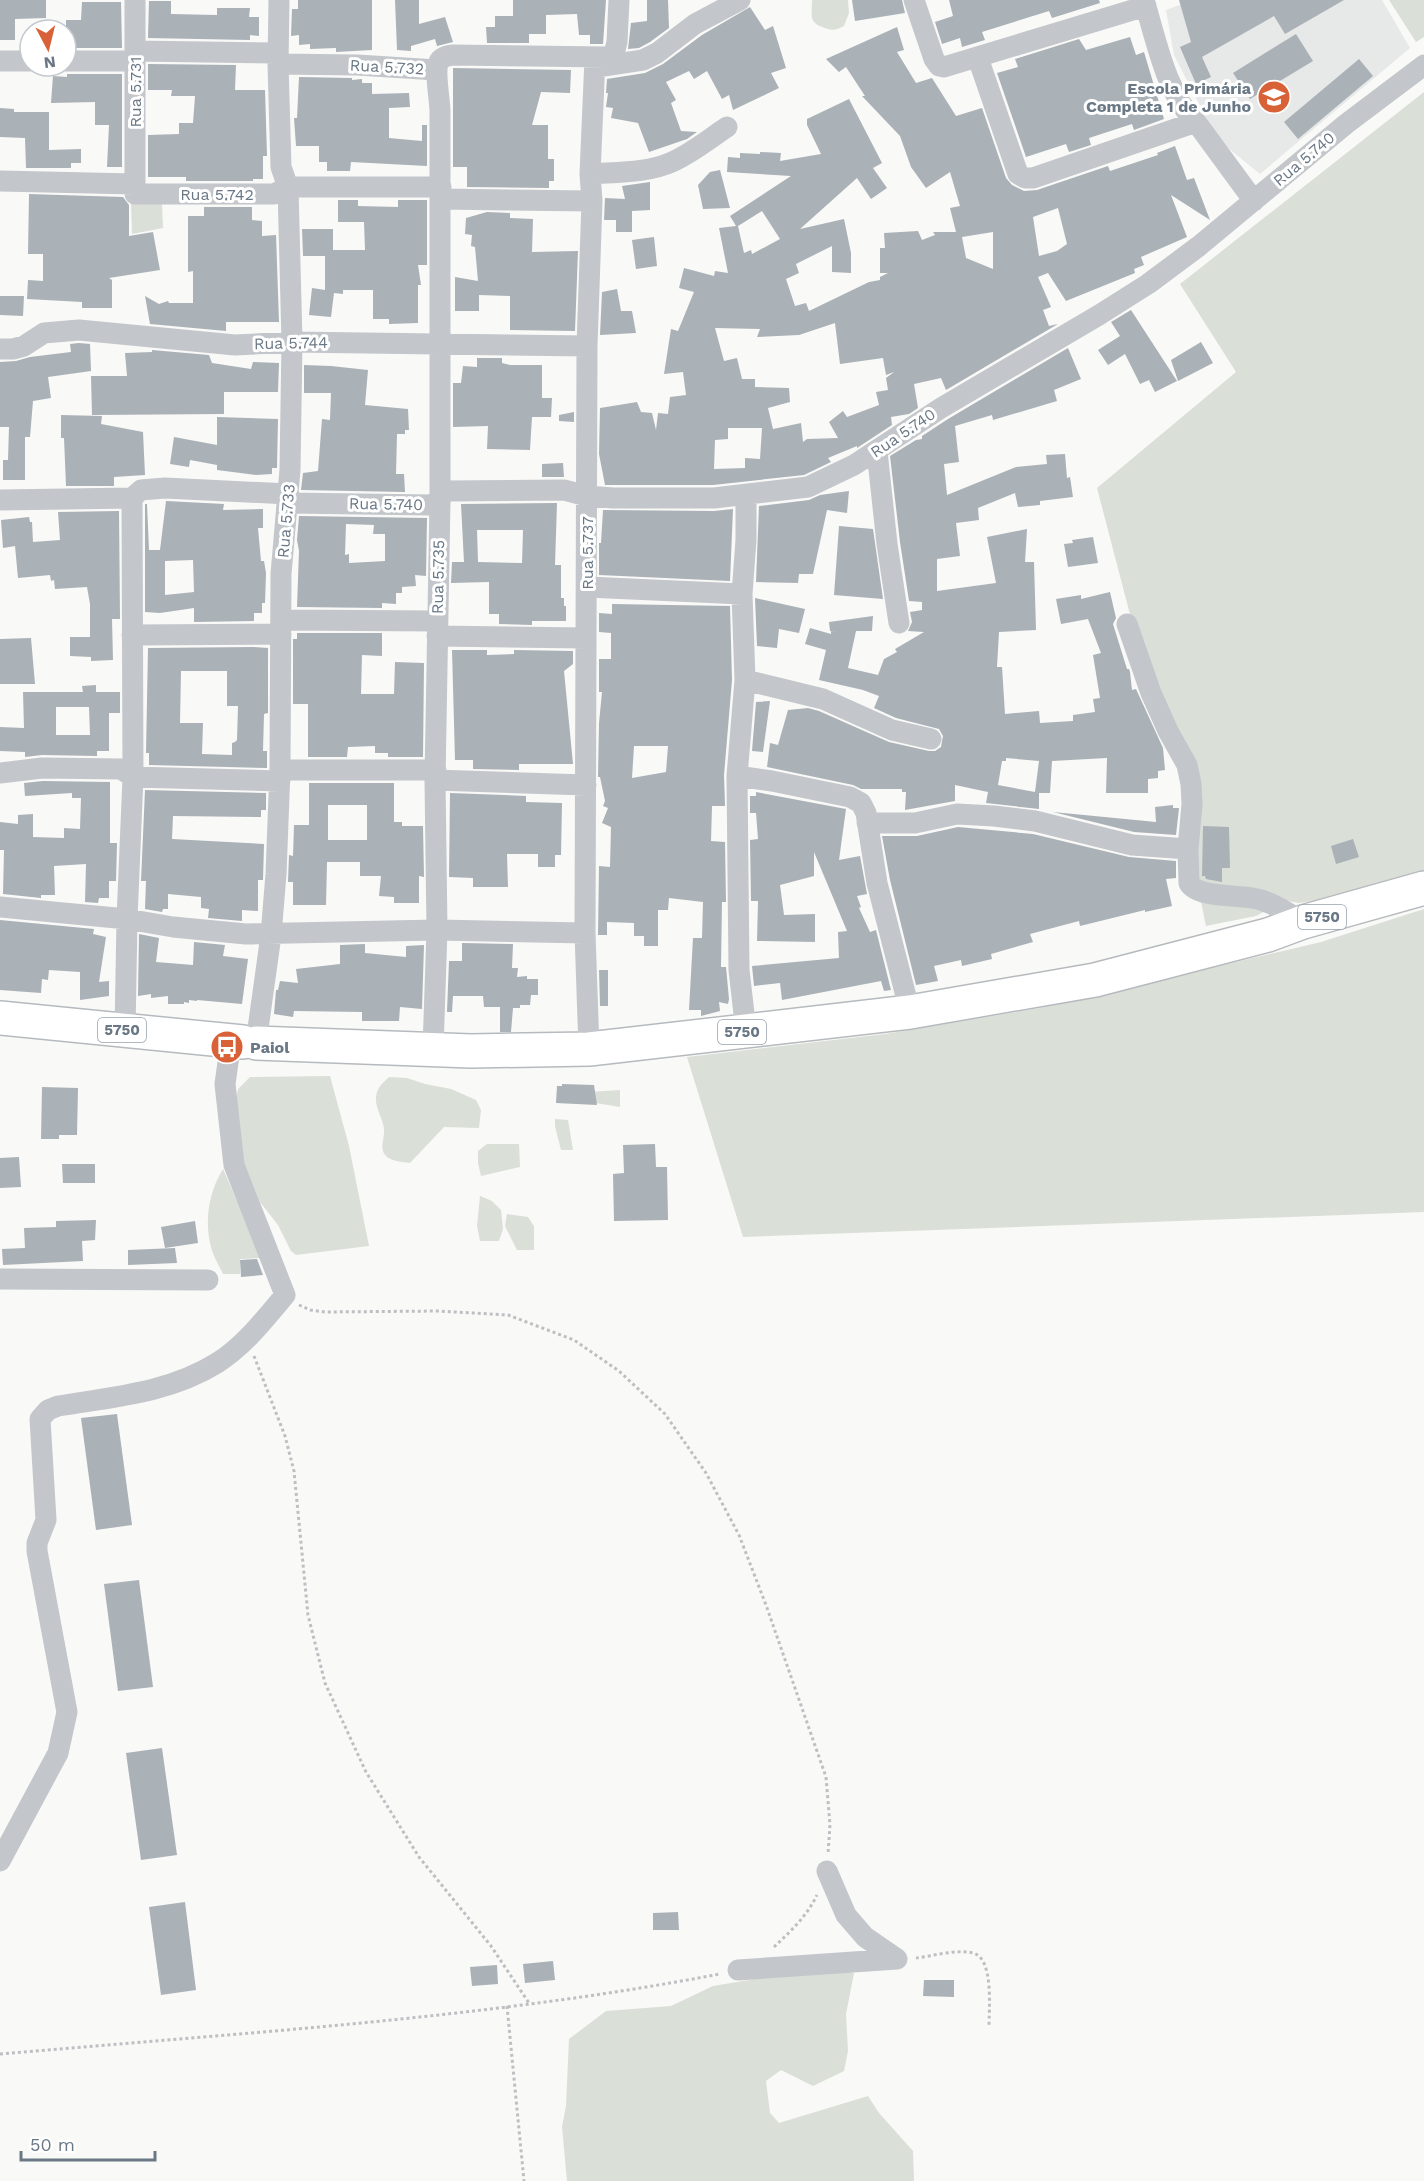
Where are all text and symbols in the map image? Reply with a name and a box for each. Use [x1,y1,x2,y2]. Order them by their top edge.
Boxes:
north arrow [18,18,78,78]
text: N [43,52,57,73]
street label: Rua 5.731 [126,56,145,128]
street label: Rua 5.732 [349,56,425,78]
place label: Escola Primária Completa 1 de Junho [1086,79,1252,116]
school or university icon: Escola Primária Completa 1 de Junho [1256,79,1292,115]
street label: Rua 5.740 [1269,128,1339,190]
street label: Rua 5.742 [180,185,254,204]
street label: Rua 5.744 [254,333,328,353]
street label: Rua 5.740 [867,404,939,462]
street label: Rua 5.733 [273,483,299,559]
street label: Rua 5.740 [349,494,423,514]
street label: Rua 5.737 [578,516,597,590]
street label: Rua 5.735 [428,540,448,614]
road number: 5750 [1298,905,1346,929]
road number: 5750 [98,1018,146,1042]
road number: 5750 [718,1020,766,1044]
bus stop icon: Paiol [209,1029,245,1065]
place label: Paiol [250,1038,290,1057]
scale bar [21,2124,154,2162]
text: 50 m [30,2134,75,2155]

